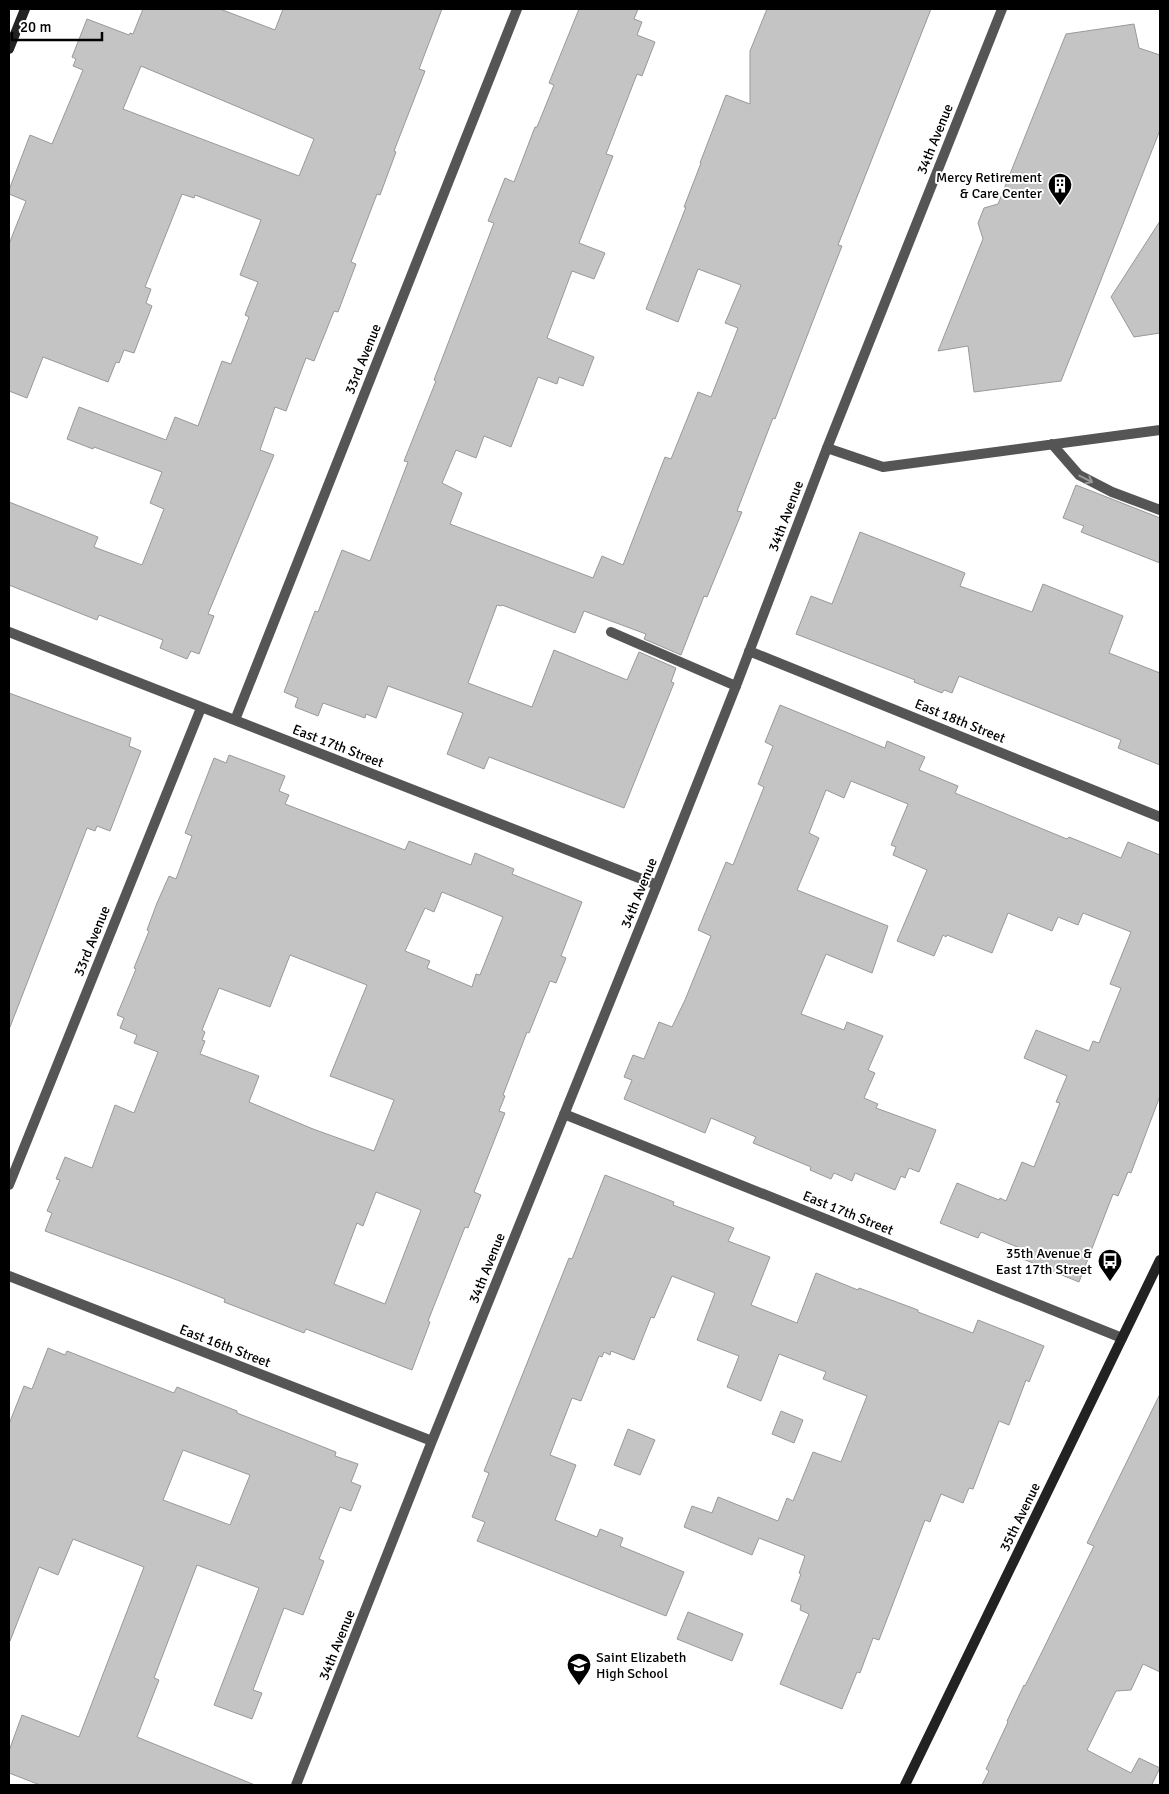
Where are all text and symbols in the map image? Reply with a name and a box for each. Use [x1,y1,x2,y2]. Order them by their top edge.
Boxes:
scale bar [12,10,102,42]
text: 20 m [20,18,51,36]
street label: 34th Avenue [913,101,957,177]
place label: Mercy Retirement & Care Center [936,169,1043,202]
building icon: Mercy Retirement & Care Center [1047,172,1073,206]
street label: 33rd Avenue [341,321,385,397]
one-way arrow [1078,475,1093,484]
street label: 34th Avenue [765,478,807,554]
street label: East 18th Street [912,695,1008,747]
street label: East 17th Street [290,721,386,771]
street label: 34th Avenue [617,855,661,931]
street label: 33rd Avenue [70,903,114,979]
street label: East 17th Street [800,1187,896,1239]
street label: 34th Avenue [465,1230,509,1306]
place label: 35th Avenue & East 17th Street [996,1245,1092,1278]
bus stop icon: 35th Avenue & East 17th Street [1097,1248,1123,1282]
street label: East 16th Street [177,1321,273,1371]
street label: 35th Avenue [996,1480,1044,1554]
street label: 34th Avenue [315,1607,359,1683]
place label: Saint Elizabeth High School [596,1649,686,1682]
school or university icon: Saint Elizabeth High School [566,1652,592,1686]

